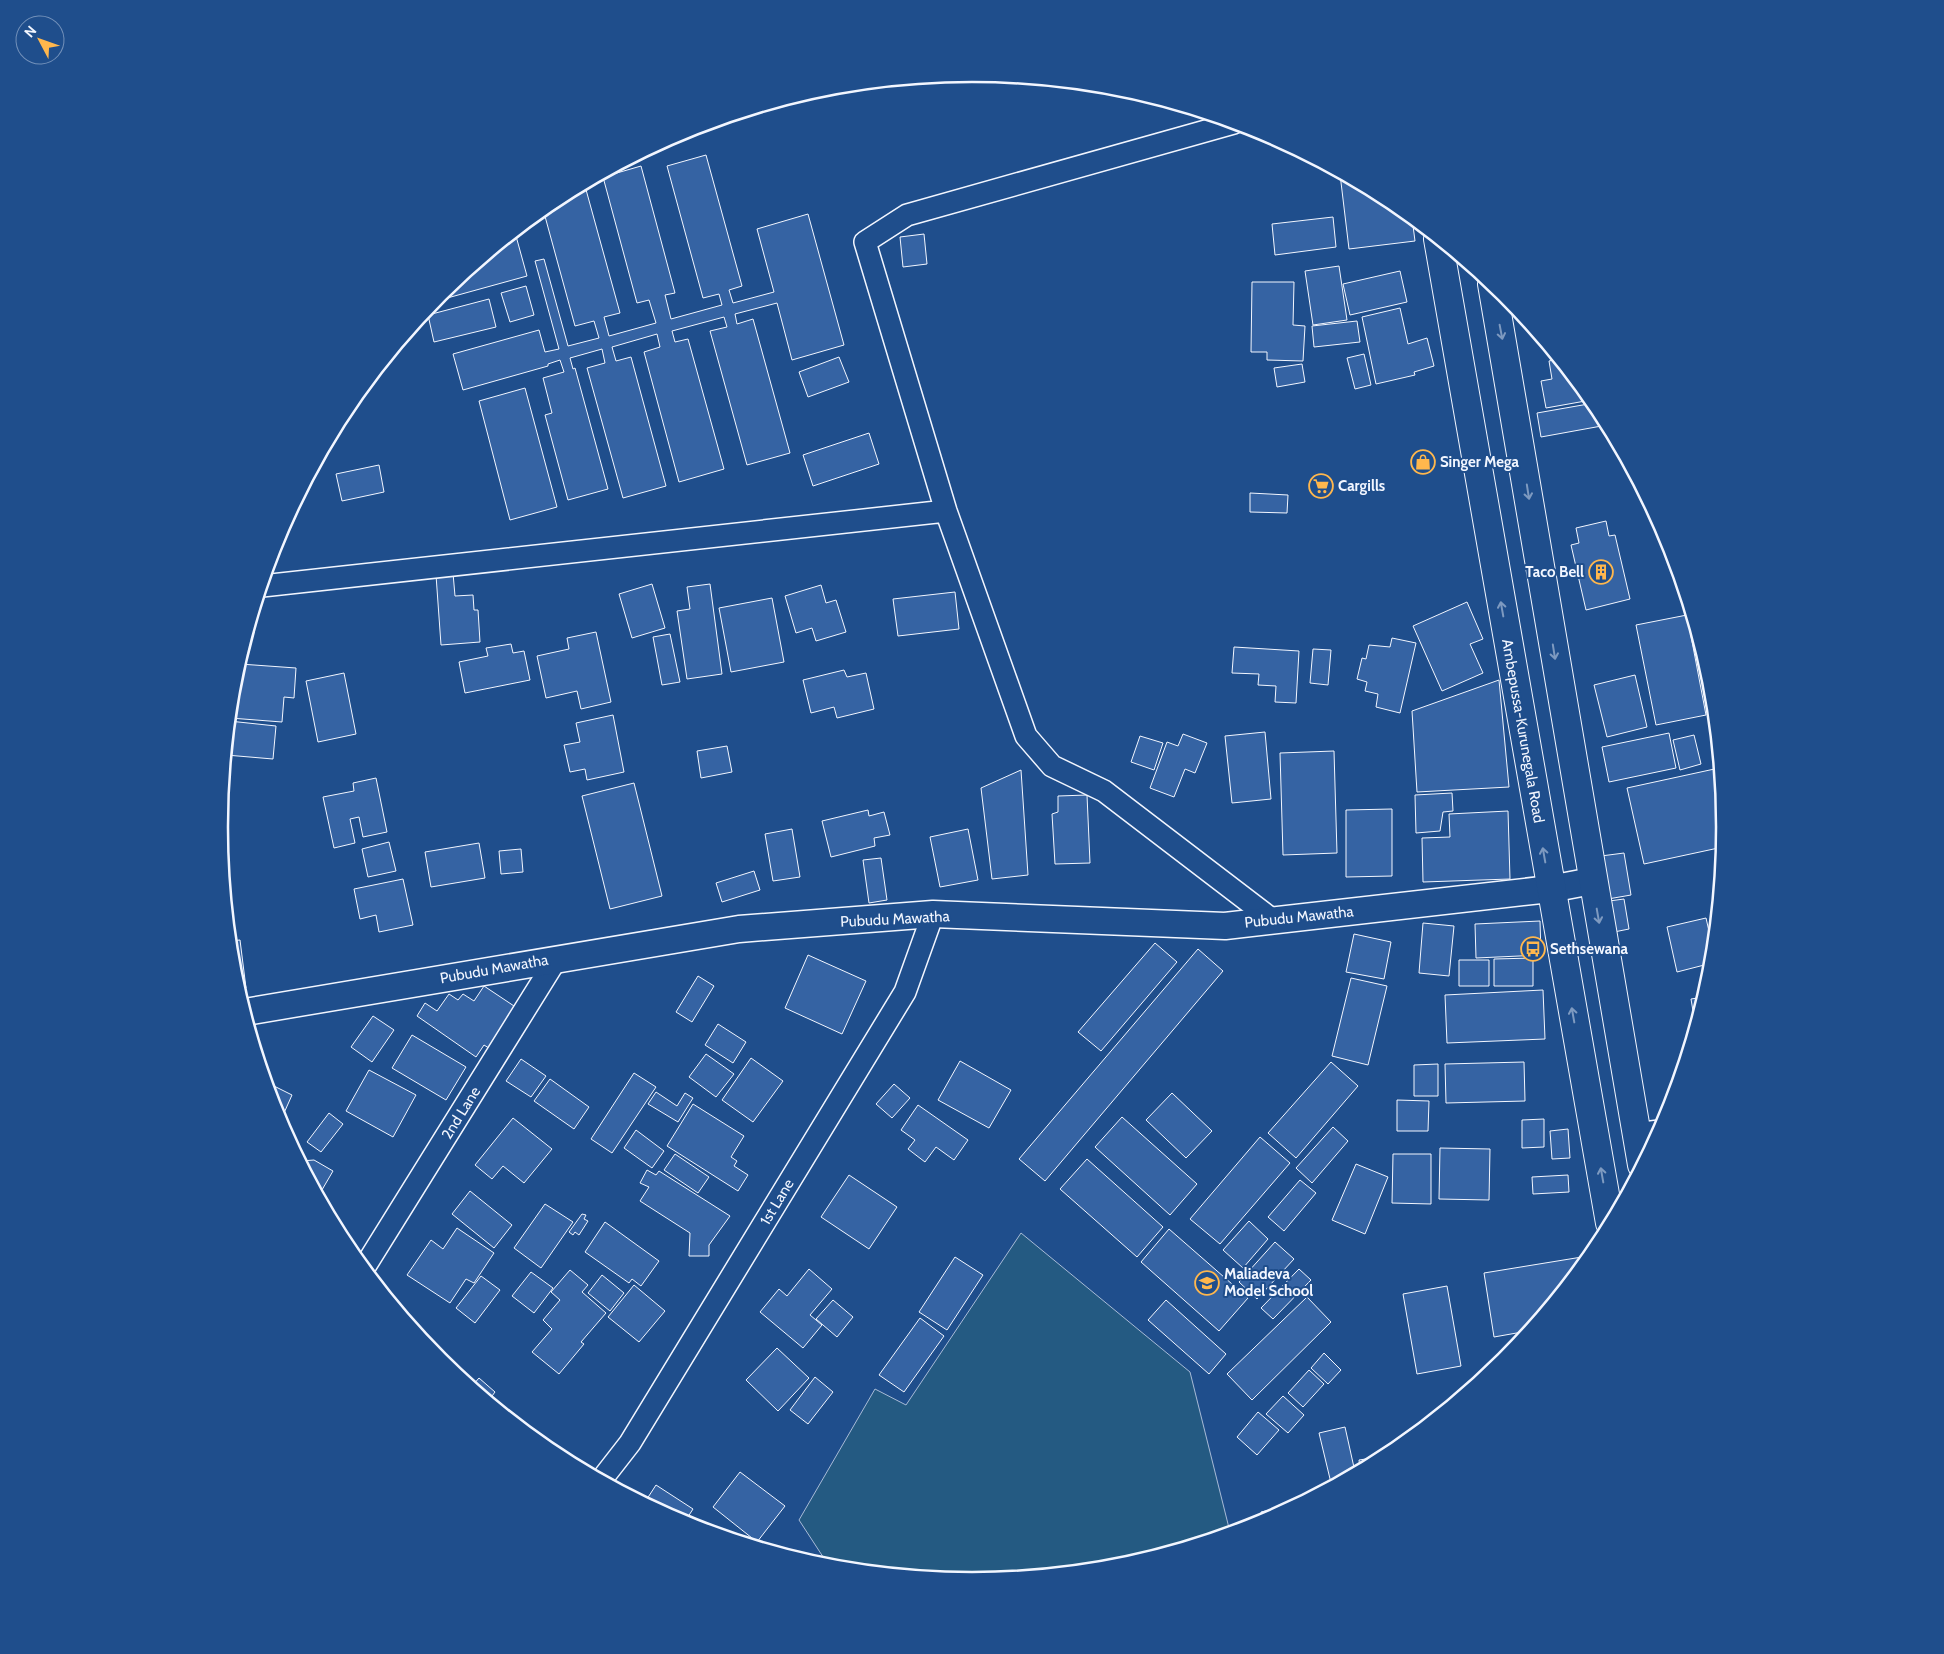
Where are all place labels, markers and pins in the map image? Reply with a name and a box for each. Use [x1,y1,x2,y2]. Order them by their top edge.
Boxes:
shop icon: Singer Mega [1410,449,1436,475]
place label: Singer Mega [1440,453,1520,471]
supermarket icon: Cargills [1308,473,1334,499]
place label: Cargills [1338,477,1385,495]
building icon: Taco Bell [1588,559,1614,585]
place label: Taco Bell [1525,563,1584,581]
bus stop icon: Sethsewana [1520,936,1546,962]
place label: Sethsewana [1550,940,1628,958]
place label: Maliadeva Model School [1224,1265,1313,1300]
school or university icon: Maliadeva Model School [1194,1270,1220,1296]

